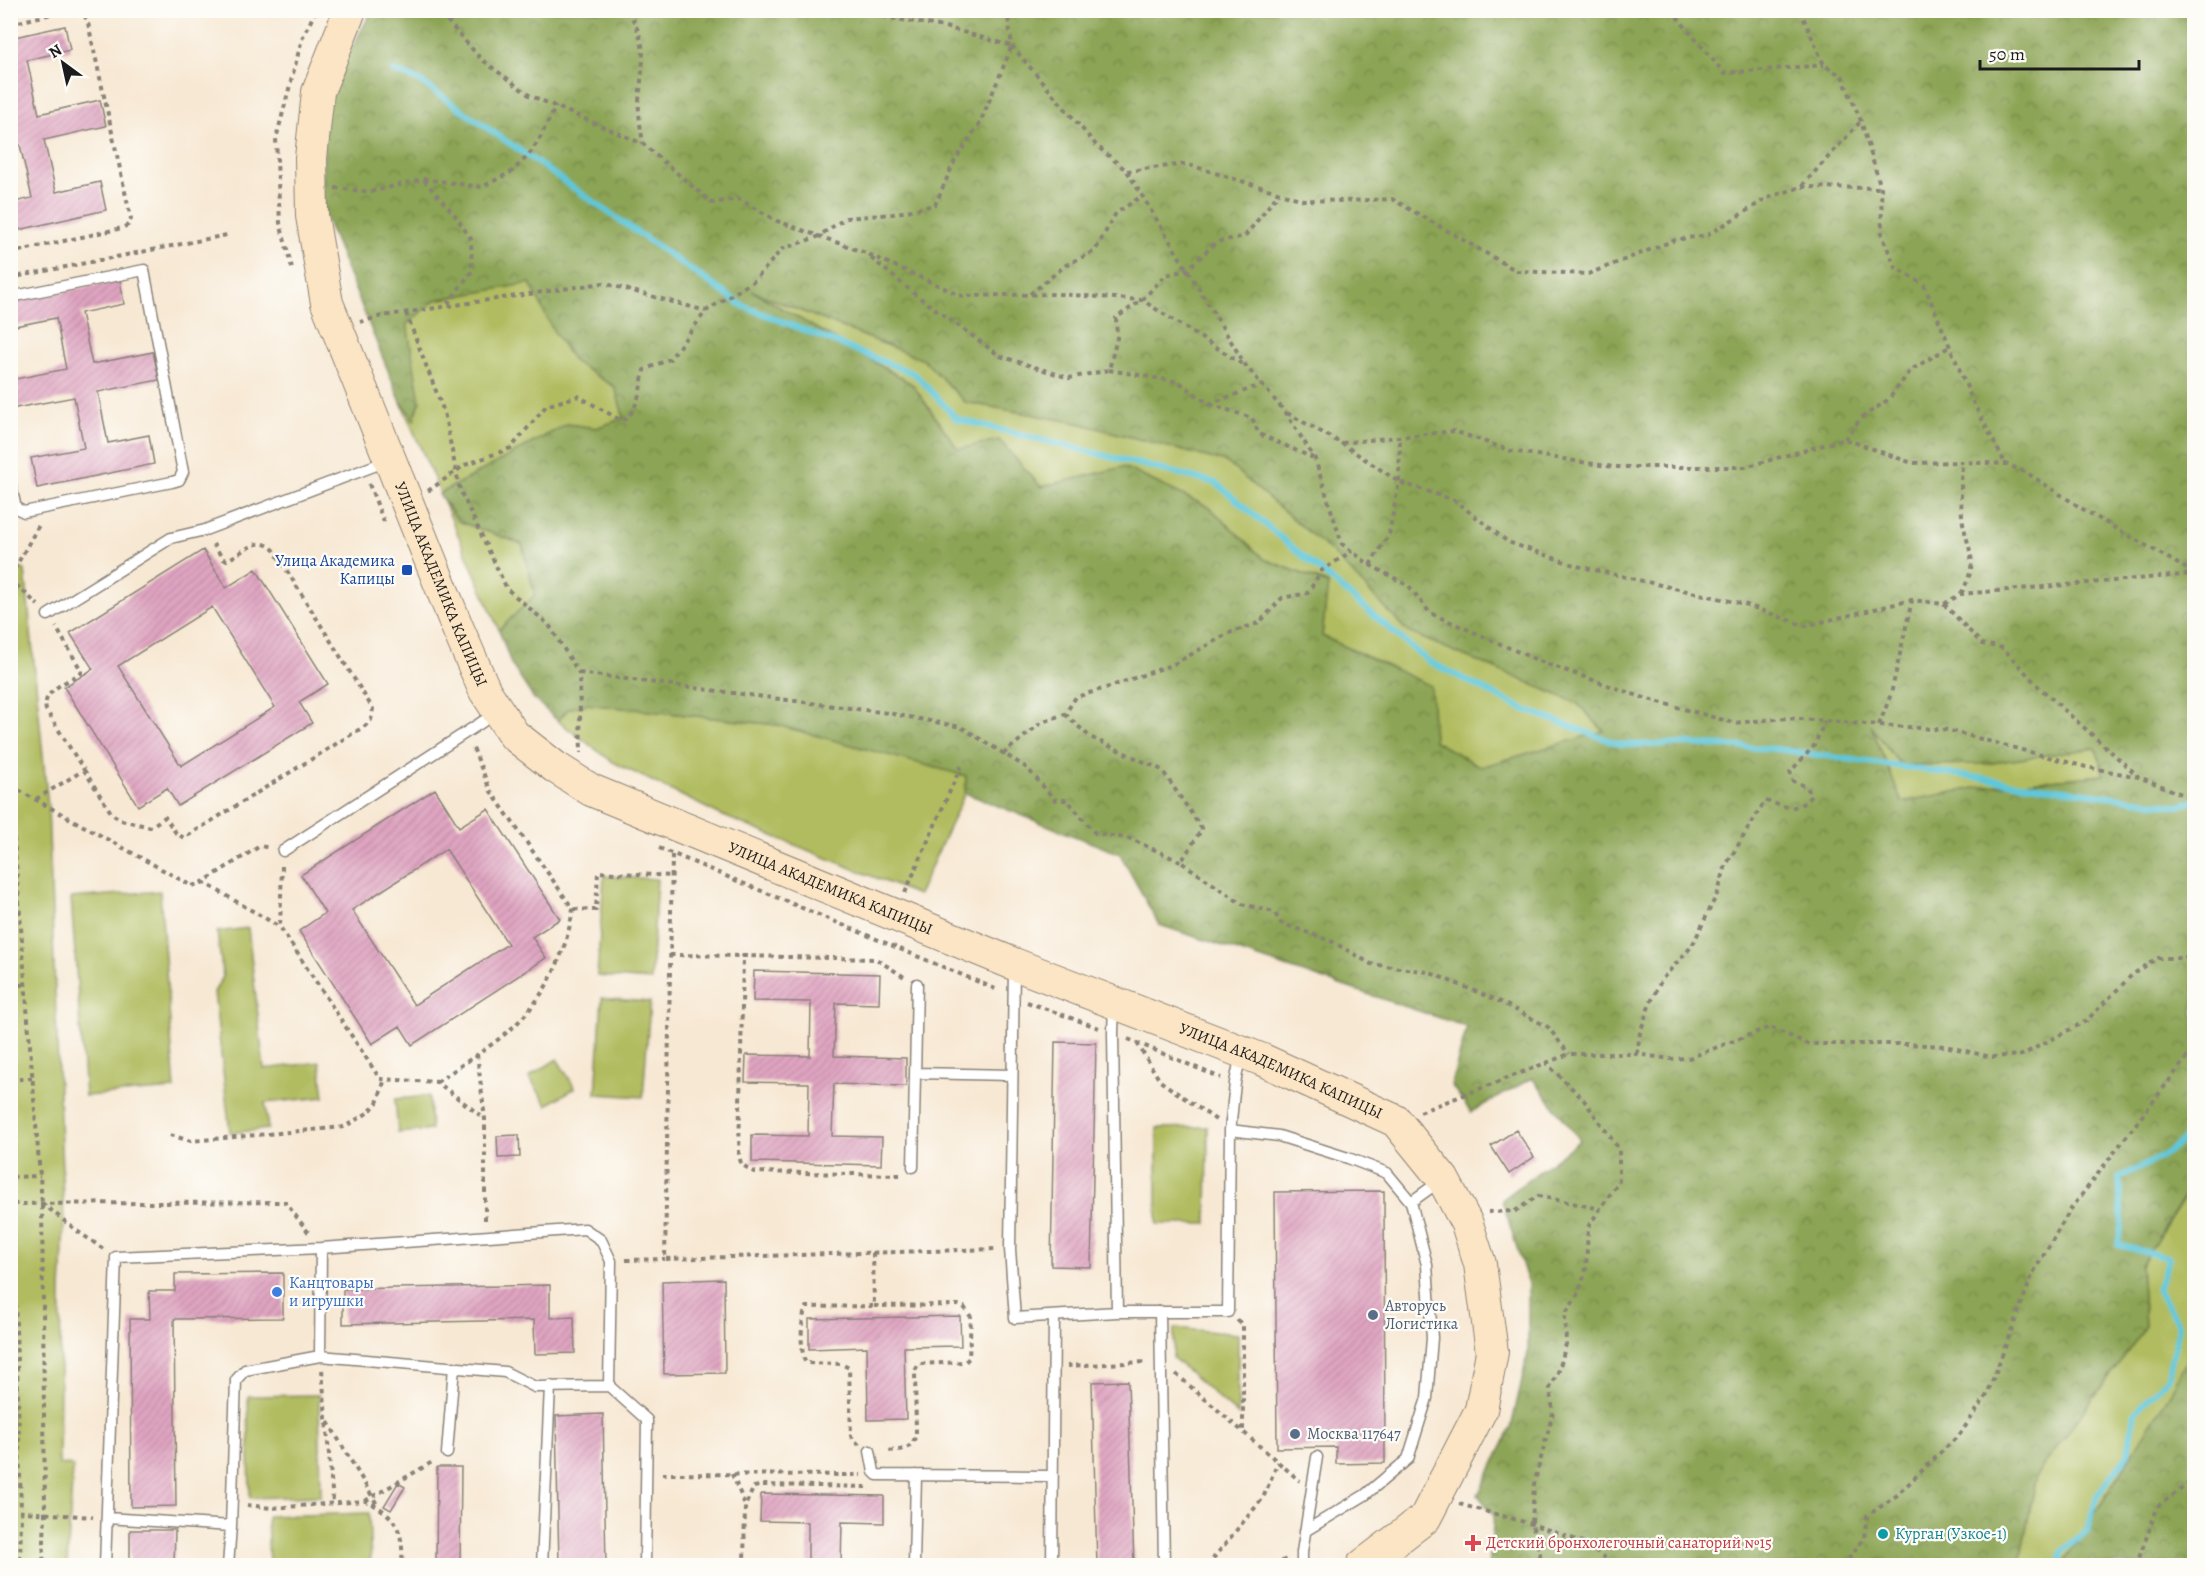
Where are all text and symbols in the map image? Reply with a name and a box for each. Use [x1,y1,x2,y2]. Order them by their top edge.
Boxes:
north arrow [33,33,93,93]
scale bar [1980,33,2139,71]
text: N [44,39,67,64]
text: 50 m [1989,42,2025,66]
street label: УЛИЦА АКАДЕМИКА КАПИЦЫ [389,479,493,690]
place label: Улица Академика Капицы [275,550,396,590]
marker: Улица Академика Капицы [400,563,414,577]
street label: УЛИЦА АКАДЕМИКА КАПИЦЫ [725,837,936,940]
street label: УЛИЦА АКАДЕМИКА КАПИЦЫ [1176,1018,1386,1124]
place label: Канцтовары и игрушки [289,1272,374,1312]
marker: Канцтовары и игрушки [270,1285,284,1299]
place label: Авторусь Логистика [1384,1295,1459,1335]
marker: Авторусь Логистика [1366,1308,1380,1322]
place label: Москва 117647 [1307,1423,1401,1445]
marker: Москва 117647 [1288,1427,1302,1441]
place label: Курган (Узкое-1) [1895,1523,2007,1545]
marker: Курган (Узкое-1) [1876,1527,1890,1541]
place label: Детский бронхолегочный санаторий №15 [1486,1532,1772,1554]
marker: Детский бронхолегочный санаторий №15 [1464,1534,1482,1552]

